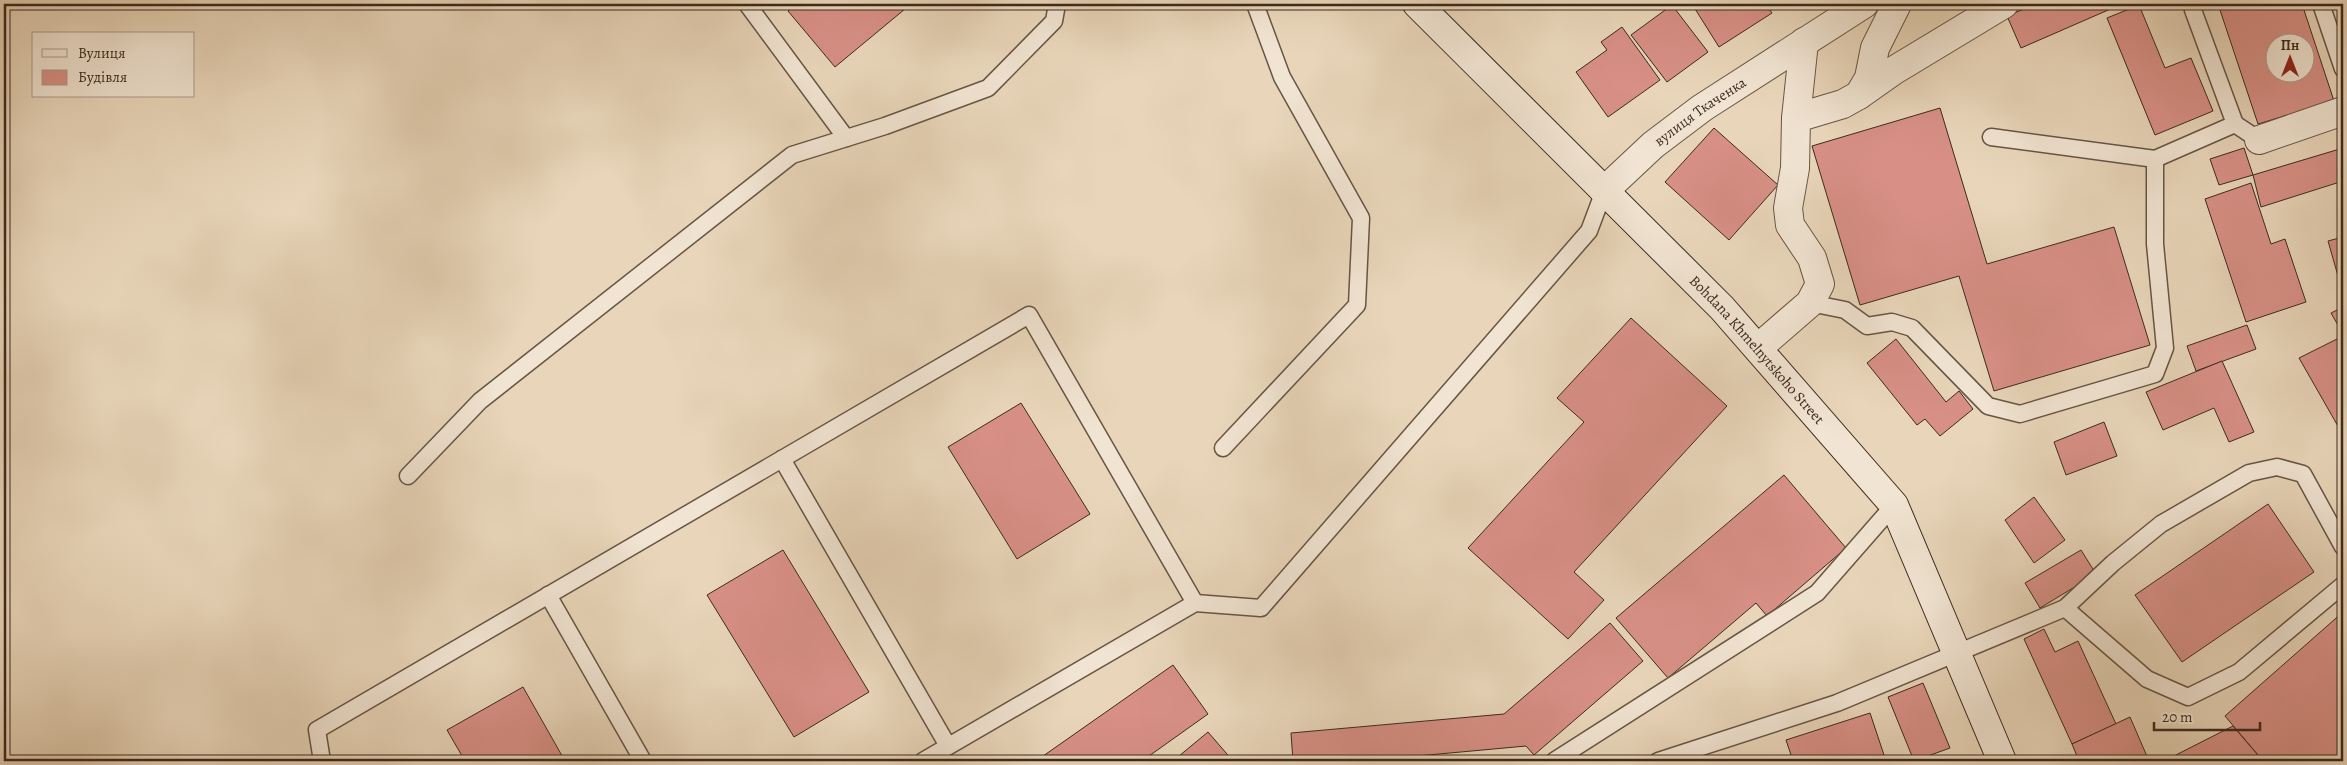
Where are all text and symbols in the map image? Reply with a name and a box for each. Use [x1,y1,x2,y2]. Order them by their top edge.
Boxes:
legend [32,32,195,98]
north arrow [2264,32,2314,82]
text: Пн [2281,36,2299,55]
text: Вулиця [78,43,125,63]
text: Будівля [78,67,127,87]
street label: вулиця Ткаченка [1650,72,1750,151]
street label: Bohdana Khmelnytskoho Street [1685,271,1829,428]
scale bar [2154,700,2261,732]
text: 20 m [2162,707,2193,727]

